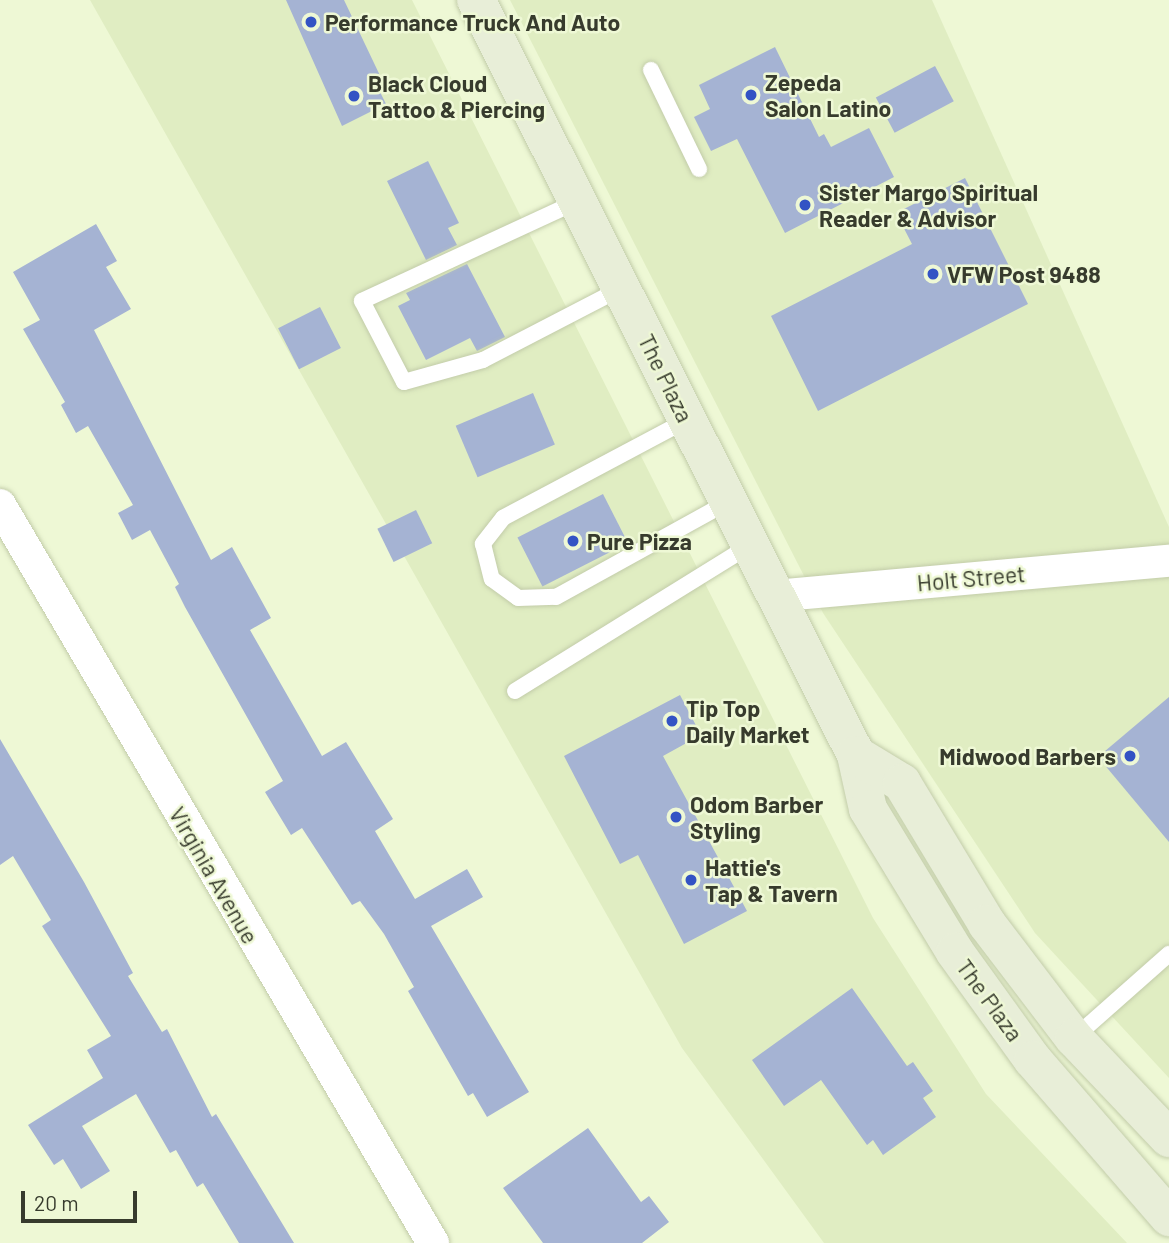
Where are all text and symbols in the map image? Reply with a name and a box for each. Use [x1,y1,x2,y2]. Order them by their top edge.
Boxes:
place label: Performance Truck And Auto [325,8,620,36]
marker: Performance Truck And Auto [303,14,319,30]
place label: Zepeda Salon Latino [765,68,891,122]
place label: Black Cloud Tattoo & Piercing [368,69,545,123]
marker: Zepeda Salon Latino [743,87,759,103]
marker: Black Cloud Tattoo & Piercing [346,88,362,104]
place label: Sister Margo Spiritual Reader & Advisor [819,178,1038,232]
marker: Sister Margo Spiritual Reader & Advisor [797,197,813,213]
place label: VFW Post 9488 [947,260,1101,288]
marker: VFW Post 9488 [925,266,941,282]
street label: The Plaza [633,329,699,427]
place label: Pure Pizza [587,527,692,555]
marker: Pure Pizza [565,533,581,549]
street label: Holt Street [916,560,1026,596]
place label: Tip Top Daily Market [686,694,810,748]
marker: Tip Top Daily Market [664,713,680,729]
place label: Midwood Barbers [939,742,1116,770]
marker: Midwood Barbers [1122,748,1138,764]
place label: Odom Barber Styling [690,790,823,844]
street label: Virginia Avenue [164,802,264,948]
marker: Odom Barber Styling [668,809,684,825]
place label: Hattie's Tap & Tavern [705,853,838,907]
marker: Hattie's Tap & Tavern [683,872,699,888]
street label: The Plaza [951,954,1029,1046]
scale bar [24,1176,140,1220]
text: 20 m [34,1190,79,1215]

